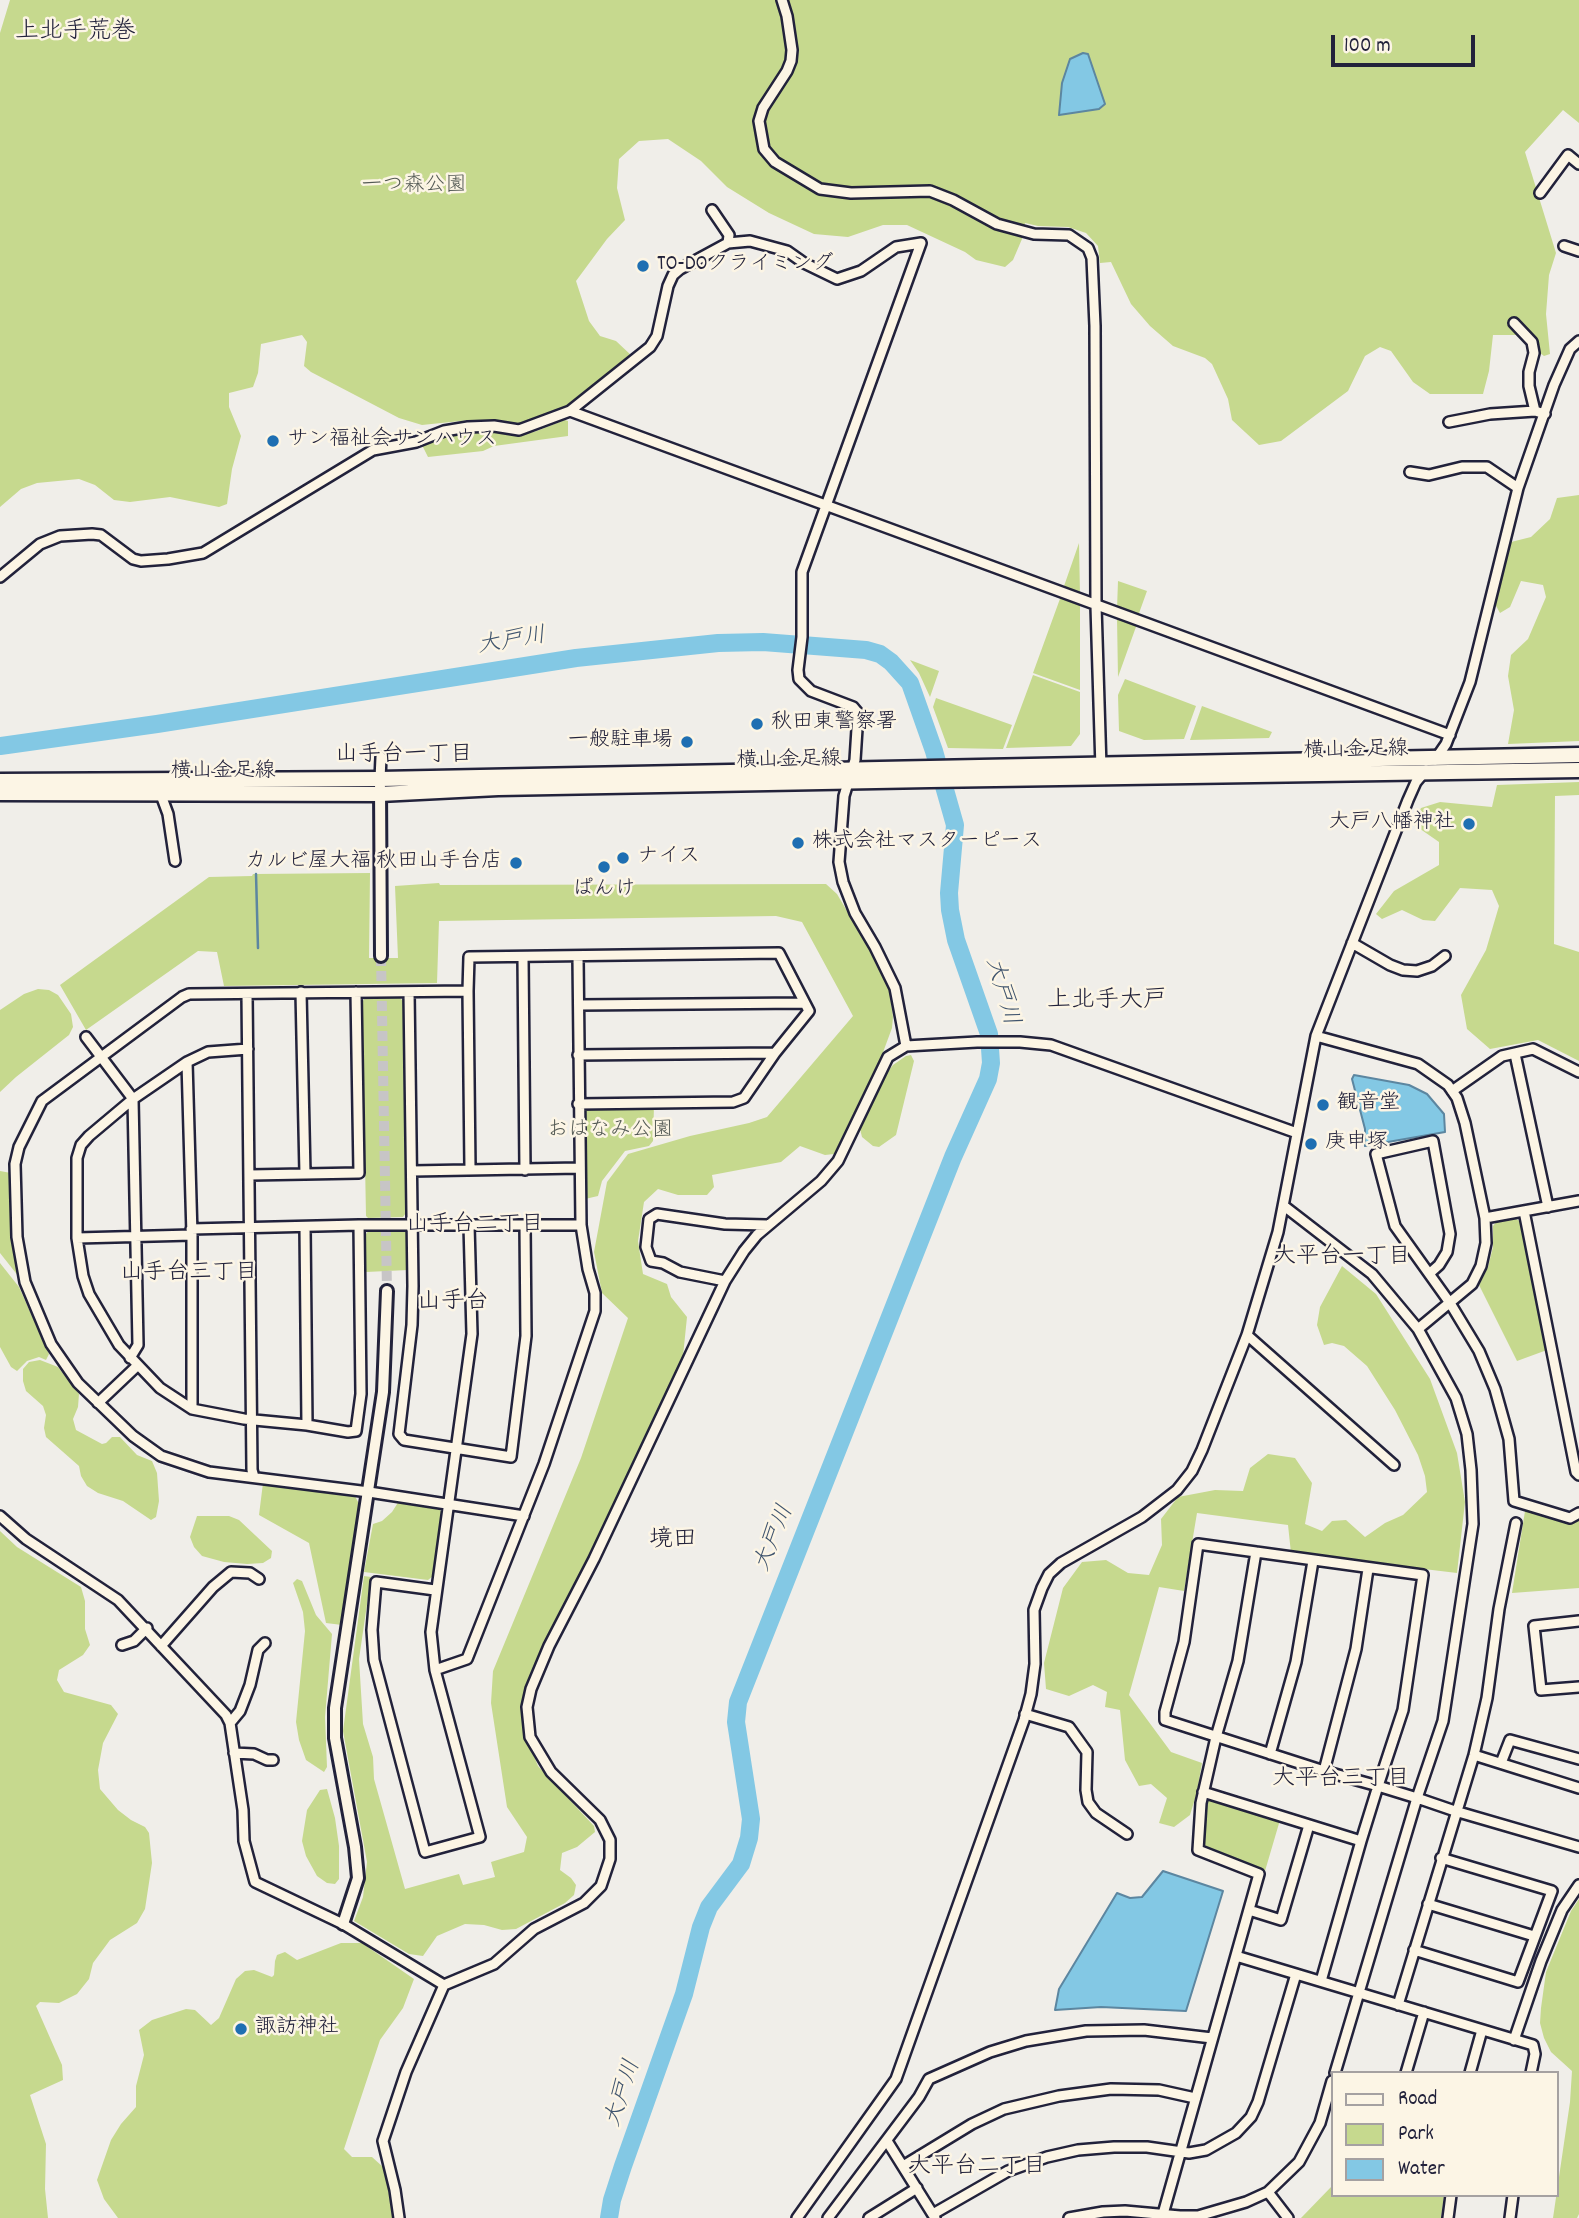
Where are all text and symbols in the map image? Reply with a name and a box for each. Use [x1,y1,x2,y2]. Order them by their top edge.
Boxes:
district label: 上北手荒巻 [15,20,135,48]
scale bar [1334,21,1478,65]
text: 100 m [1344,32,1391,62]
park label: 一つ森公園 [362,174,466,200]
place label: TO-DOクライミング [657,253,834,279]
marker: TO-DOクライミング [635,258,651,274]
place label: サン福祉会サンハウス [287,428,497,454]
marker: サン福祉会サンハウス [265,433,281,449]
water label: 大戸川 [476,624,548,662]
place label: 秋田東警察署 [771,711,897,737]
marker: 秋田東警察署 [749,716,765,732]
place label: 一般駐車場 [568,729,673,755]
marker: 一般駐車場 [679,734,695,750]
street label: 横山金足線 [1303,738,1409,766]
district label: 山手台一丁目 [335,743,473,771]
street label: 横山金足線 [736,748,842,776]
street label: 横山金足線 [171,760,275,786]
place label: 大戸八幡神社 [1329,811,1455,837]
marker: 大戸八幡神社 [1461,816,1477,832]
place label: 株式会社マスターピース [812,830,1042,856]
marker: 株式会社マスターピース [790,835,806,851]
place label: ナイス [637,845,700,871]
place label: カルビ屋大福 秋田山手台店 [245,850,502,876]
marker: ナイス [615,850,631,866]
marker: カルビ屋大福 秋田山手台店 [508,855,524,871]
marker: ぱんけ [596,859,612,875]
place label: ぱんけ [573,878,635,904]
water label: 大戸川 [977,955,1023,1029]
district label: 上北手大戸 [1047,989,1167,1017]
place label: 観音堂 [1337,1092,1400,1118]
marker: 観音堂 [1315,1097,1331,1113]
park label: おはなみ公園 [547,1119,673,1145]
place label: 庚申塚 [1325,1131,1388,1157]
marker: 庚申塚 [1303,1136,1319,1152]
district label: 山手台二丁目 [406,1213,544,1241]
district label: 大平台一丁目 [1273,1245,1411,1273]
district label: 山手台三丁目 [120,1261,258,1289]
district label: 山手台 [417,1290,489,1318]
water label: 大戸川 [750,1502,802,1576]
district label: 境田 [649,1528,697,1556]
district label: 大平台三丁目 [1272,1767,1410,1795]
place label: 諏訪神社 [255,2016,339,2042]
marker: 諏訪神社 [233,2021,249,2037]
water label: 大戸川 [601,2057,649,2131]
legend [1330,2071,1558,2197]
text: Road [1398,2085,1437,2115]
text: Park [1398,2120,1434,2150]
district label: 大平台二丁目 [908,2155,1046,2183]
text: Water [1398,2155,1445,2185]

